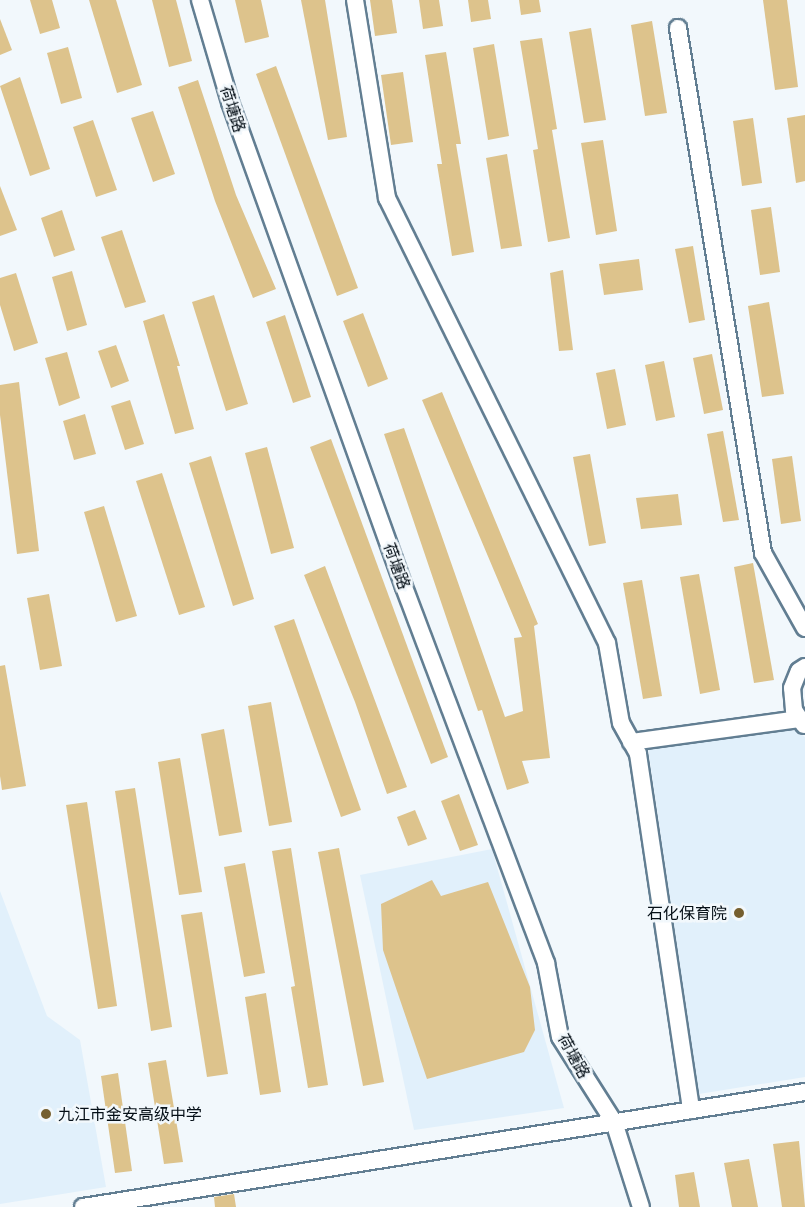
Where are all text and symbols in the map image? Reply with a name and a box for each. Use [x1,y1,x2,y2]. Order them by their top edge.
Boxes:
street label: 荷塘路 [216,83,250,135]
street label: 荷塘路 [380,540,414,592]
place label: 石化保育院 [647,903,727,923]
marker: 石化保育院 [732,906,746,920]
street label: 荷塘路 [554,1030,594,1082]
place label: 九江市金安高级中学 [58,1104,202,1124]
marker: 九江市金安高级中学 [39,1107,53,1121]

